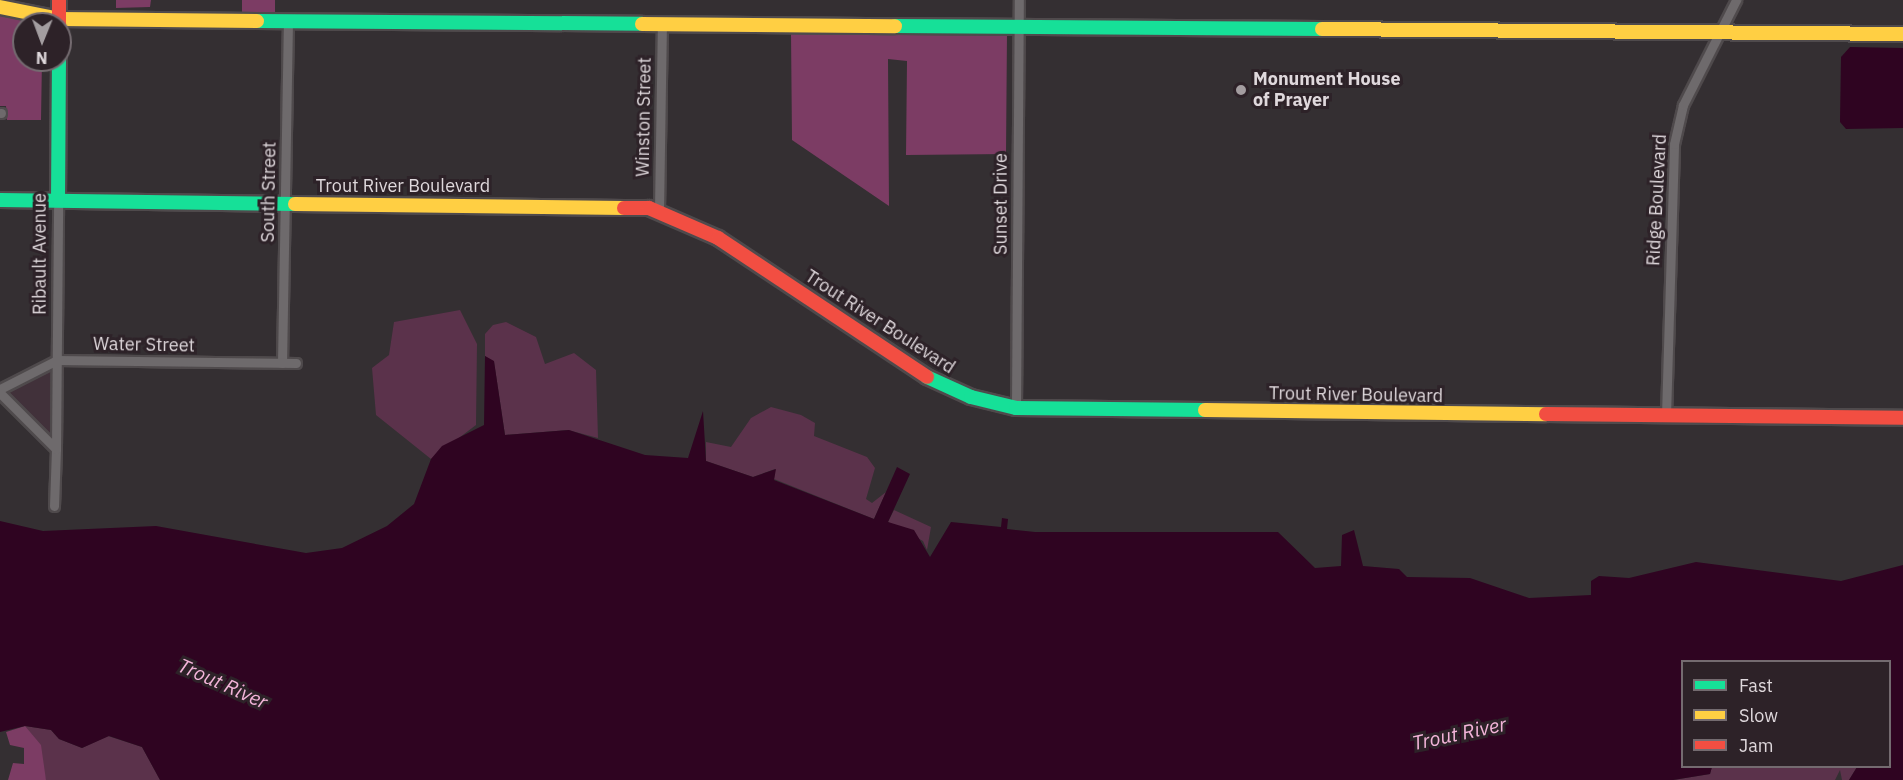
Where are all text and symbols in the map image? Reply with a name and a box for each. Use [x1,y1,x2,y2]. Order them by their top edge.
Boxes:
north arrow [12,12,72,72]
text: N [36,48,48,68]
street label: Winston Street [632,57,656,177]
place label: Monument House of Prayer [1253,69,1401,112]
marker: Monument House of Prayer [1234,83,1248,97]
street label: Ridge Boulevard [1643,134,1671,266]
street label: South Street [257,141,281,243]
street label: Sunset Drive [990,153,1012,255]
street label: Trout River Boulevard [316,175,490,197]
street label: Ribault Avenue [29,193,51,315]
street label: Trout River Boulevard [801,265,959,379]
street label: Water Street [93,333,195,357]
street label: Trout River Boulevard [1269,383,1443,407]
water label: Trout River [174,653,272,713]
legend [1681,660,1891,768]
text: Fast [1739,674,1773,697]
text: Slow [1739,704,1778,727]
water label: Trout River [1410,711,1508,755]
text: Jam [1739,734,1774,757]

